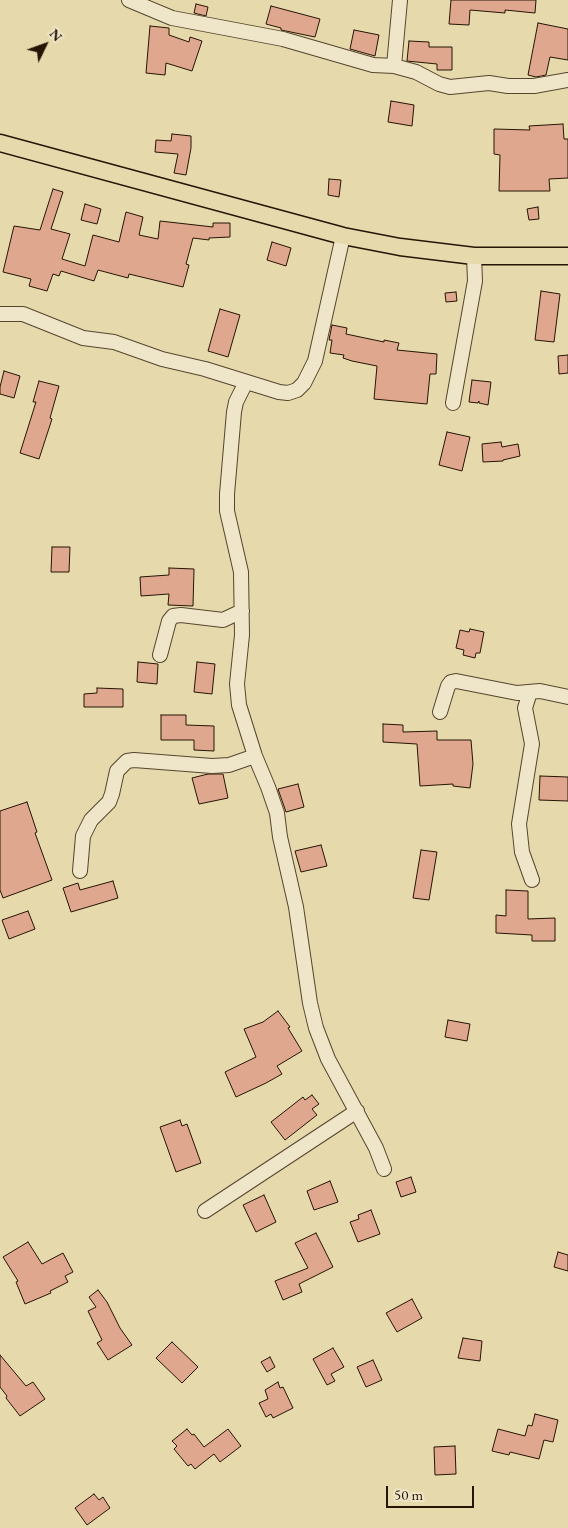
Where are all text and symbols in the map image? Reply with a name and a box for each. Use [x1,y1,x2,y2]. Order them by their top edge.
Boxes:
north arrow [20,20,70,70]
text: N [46,25,67,45]
scale bar [388,1476,476,1508]
text: 50 m [394,1485,423,1504]

